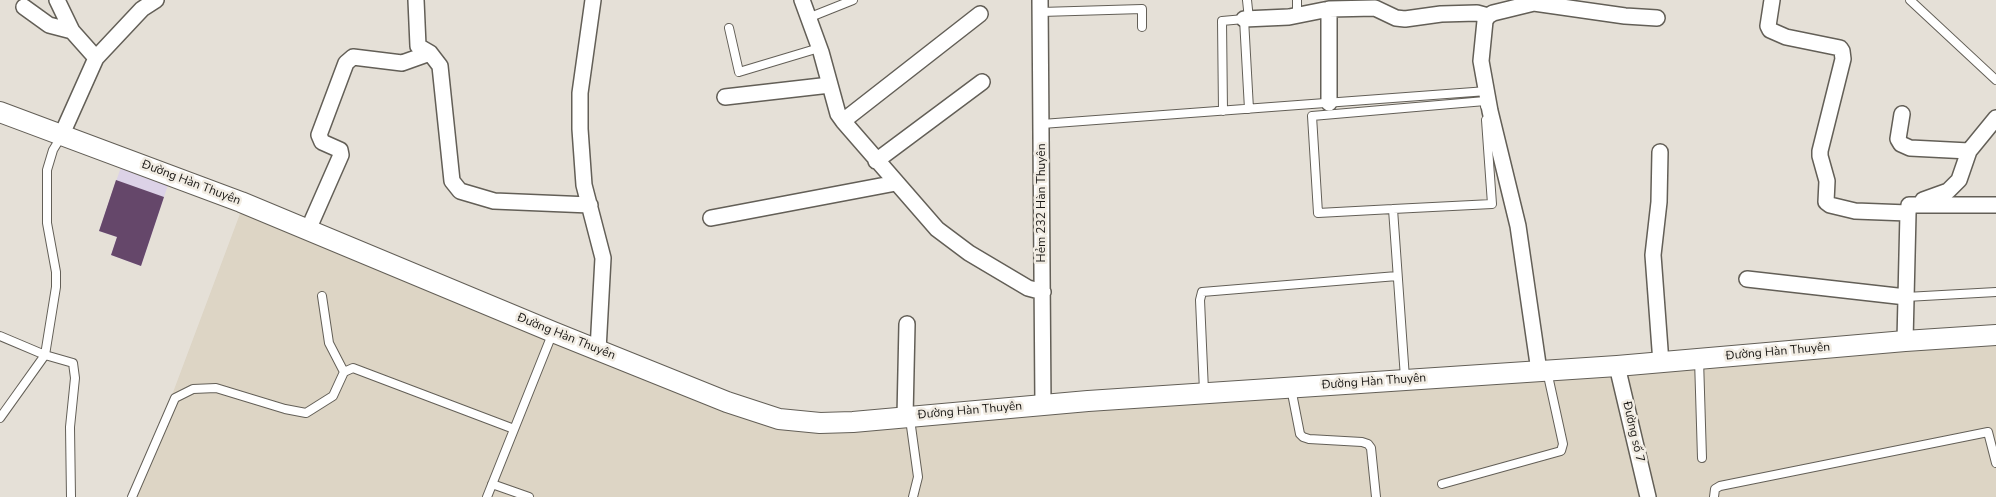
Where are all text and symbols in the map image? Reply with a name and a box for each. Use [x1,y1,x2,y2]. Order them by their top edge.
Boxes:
street label: Hẻm 232 Hàn Thuyên [1035,144,1049,262]
street label: Đường Hàn Thuyên [140,158,242,208]
street label: Đường Hàn Thuyên [515,311,617,363]
street label: Đường Hàn Thuyên [1725,340,1831,364]
street label: Đường Hàn Thuyên [1321,371,1427,393]
street label: Đường Hàn Thuyên [917,399,1023,423]
street label: Đường số 7 [1619,400,1647,464]

